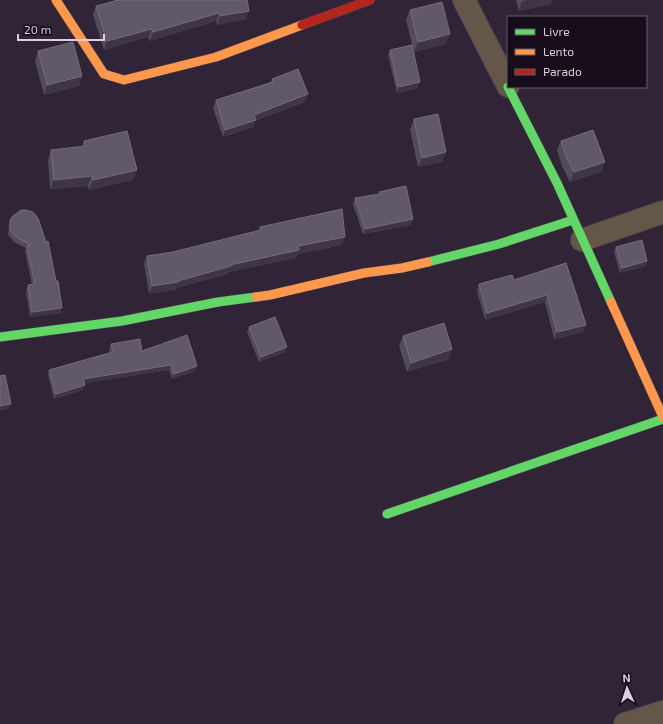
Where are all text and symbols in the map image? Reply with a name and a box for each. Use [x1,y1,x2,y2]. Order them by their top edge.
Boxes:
scale bar [18,16,104,42]
legend [507,16,647,88]
text: 20 m [24,22,51,36]
text: Livre [543,24,570,38]
text: Lento [543,44,574,58]
text: Parado [543,64,582,78]
north arrow [607,668,647,708]
text: N [622,671,631,684]

